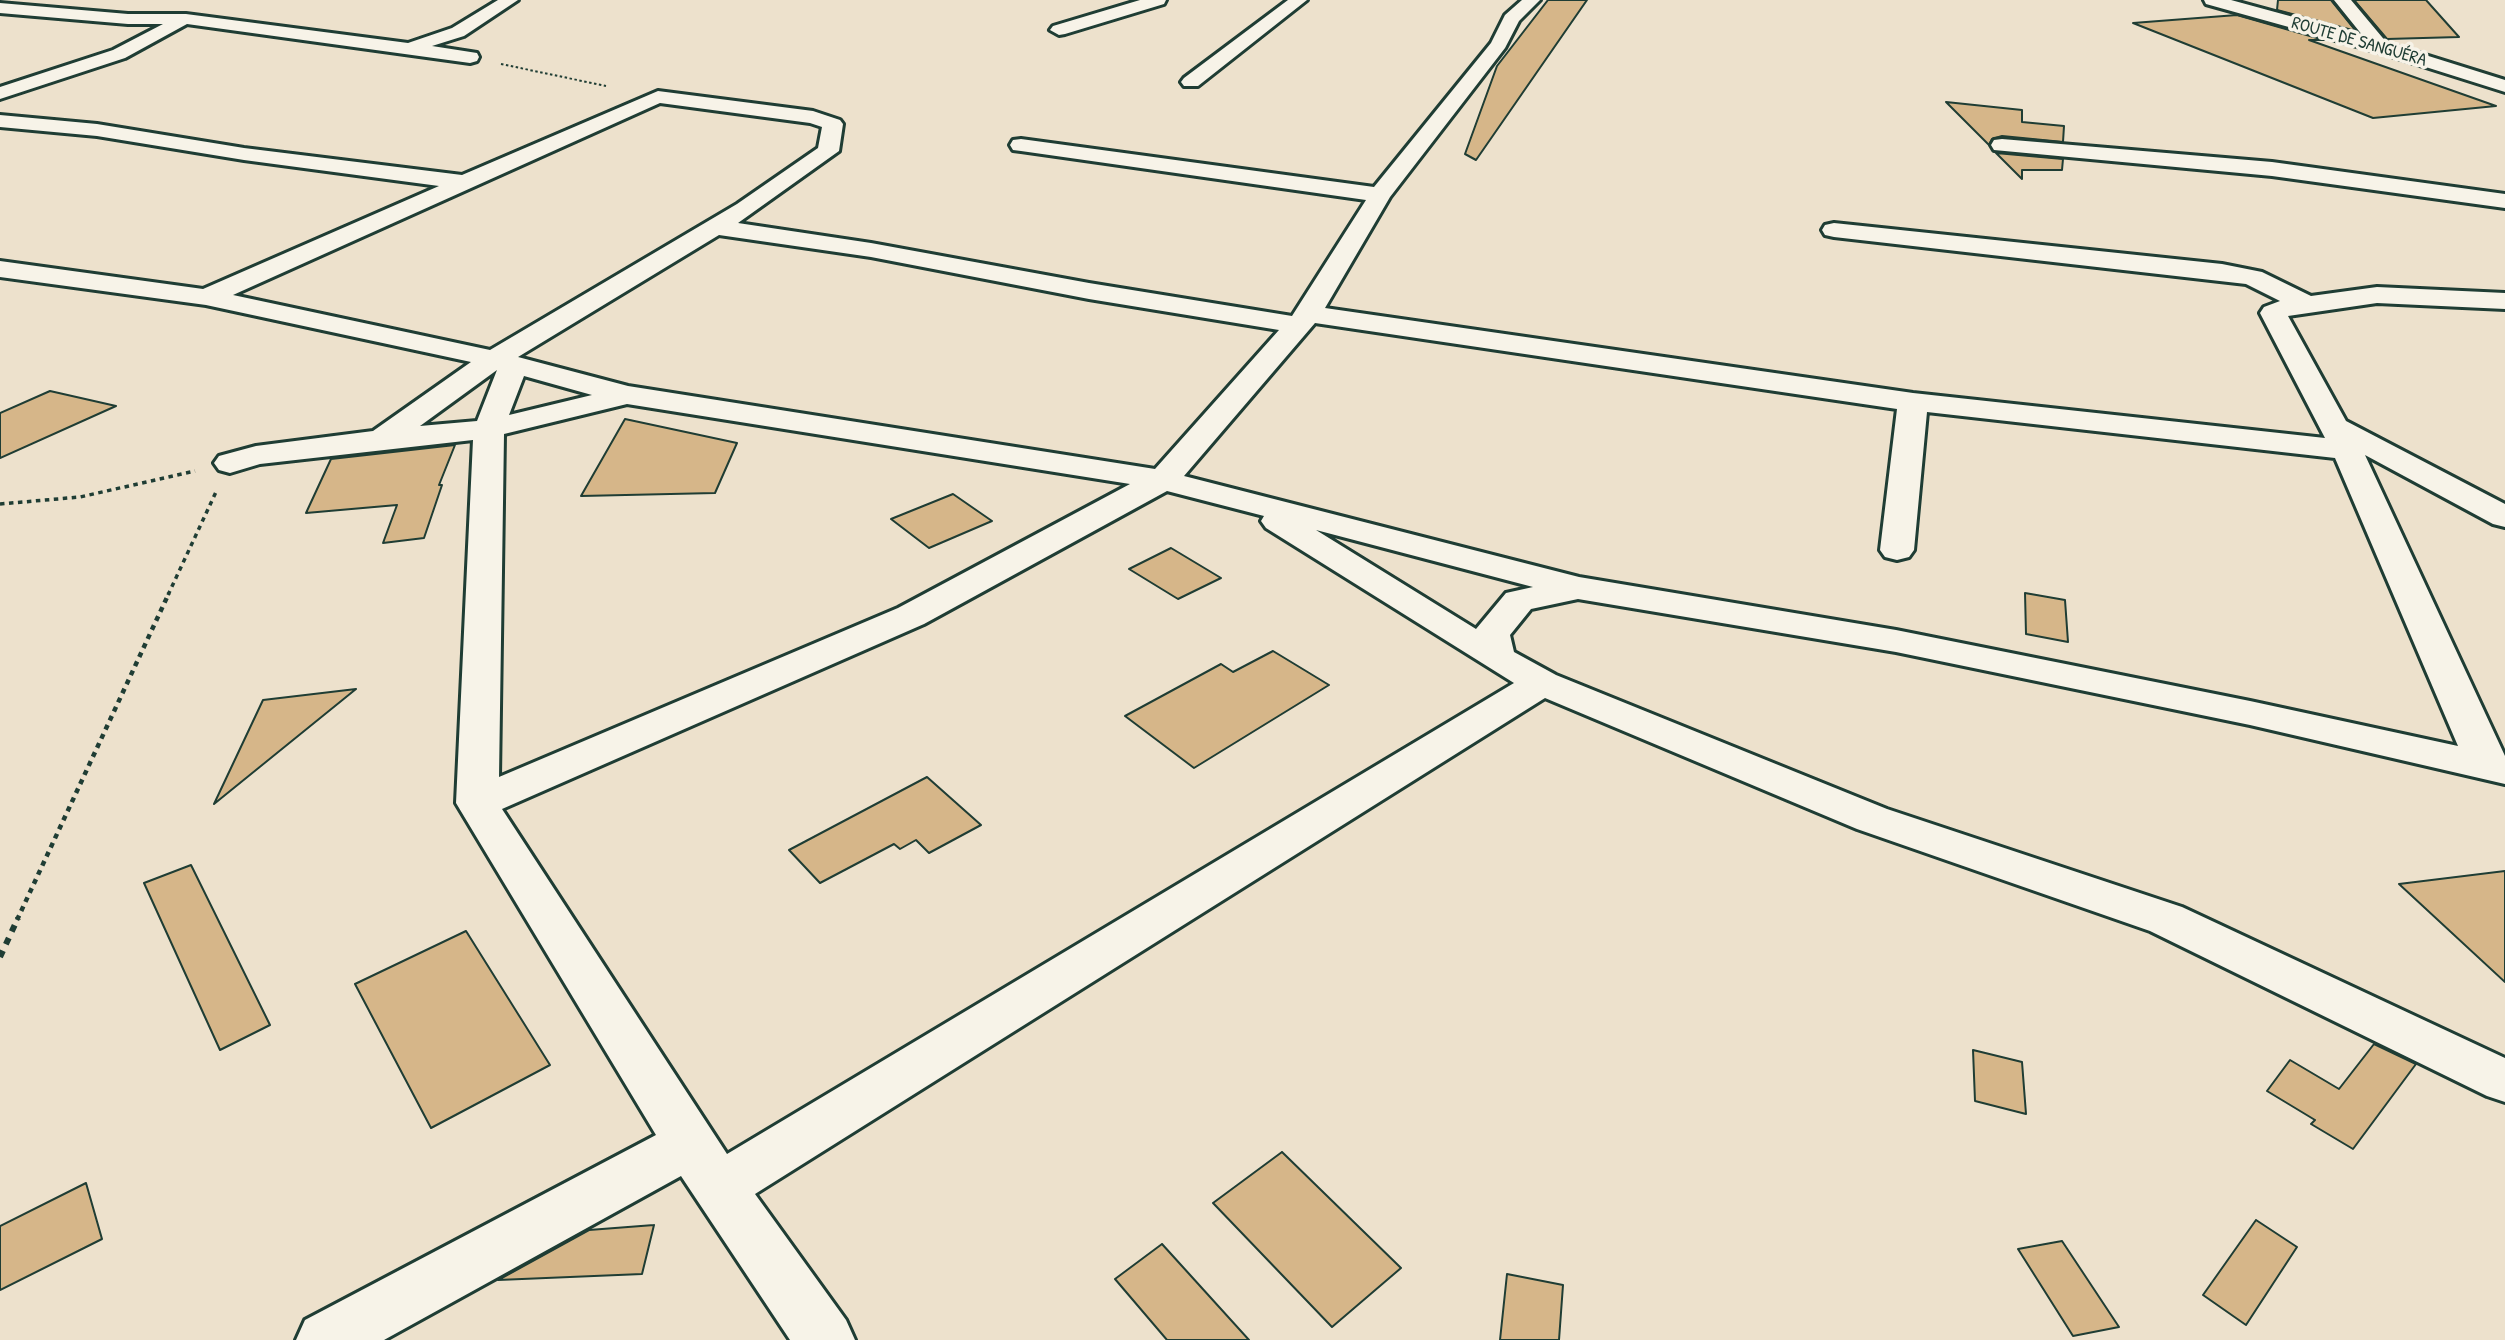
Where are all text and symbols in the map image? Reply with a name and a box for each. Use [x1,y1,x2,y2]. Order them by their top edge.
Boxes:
street label: ROUTE DE SANGUÉRA [2289,12,2429,72]

